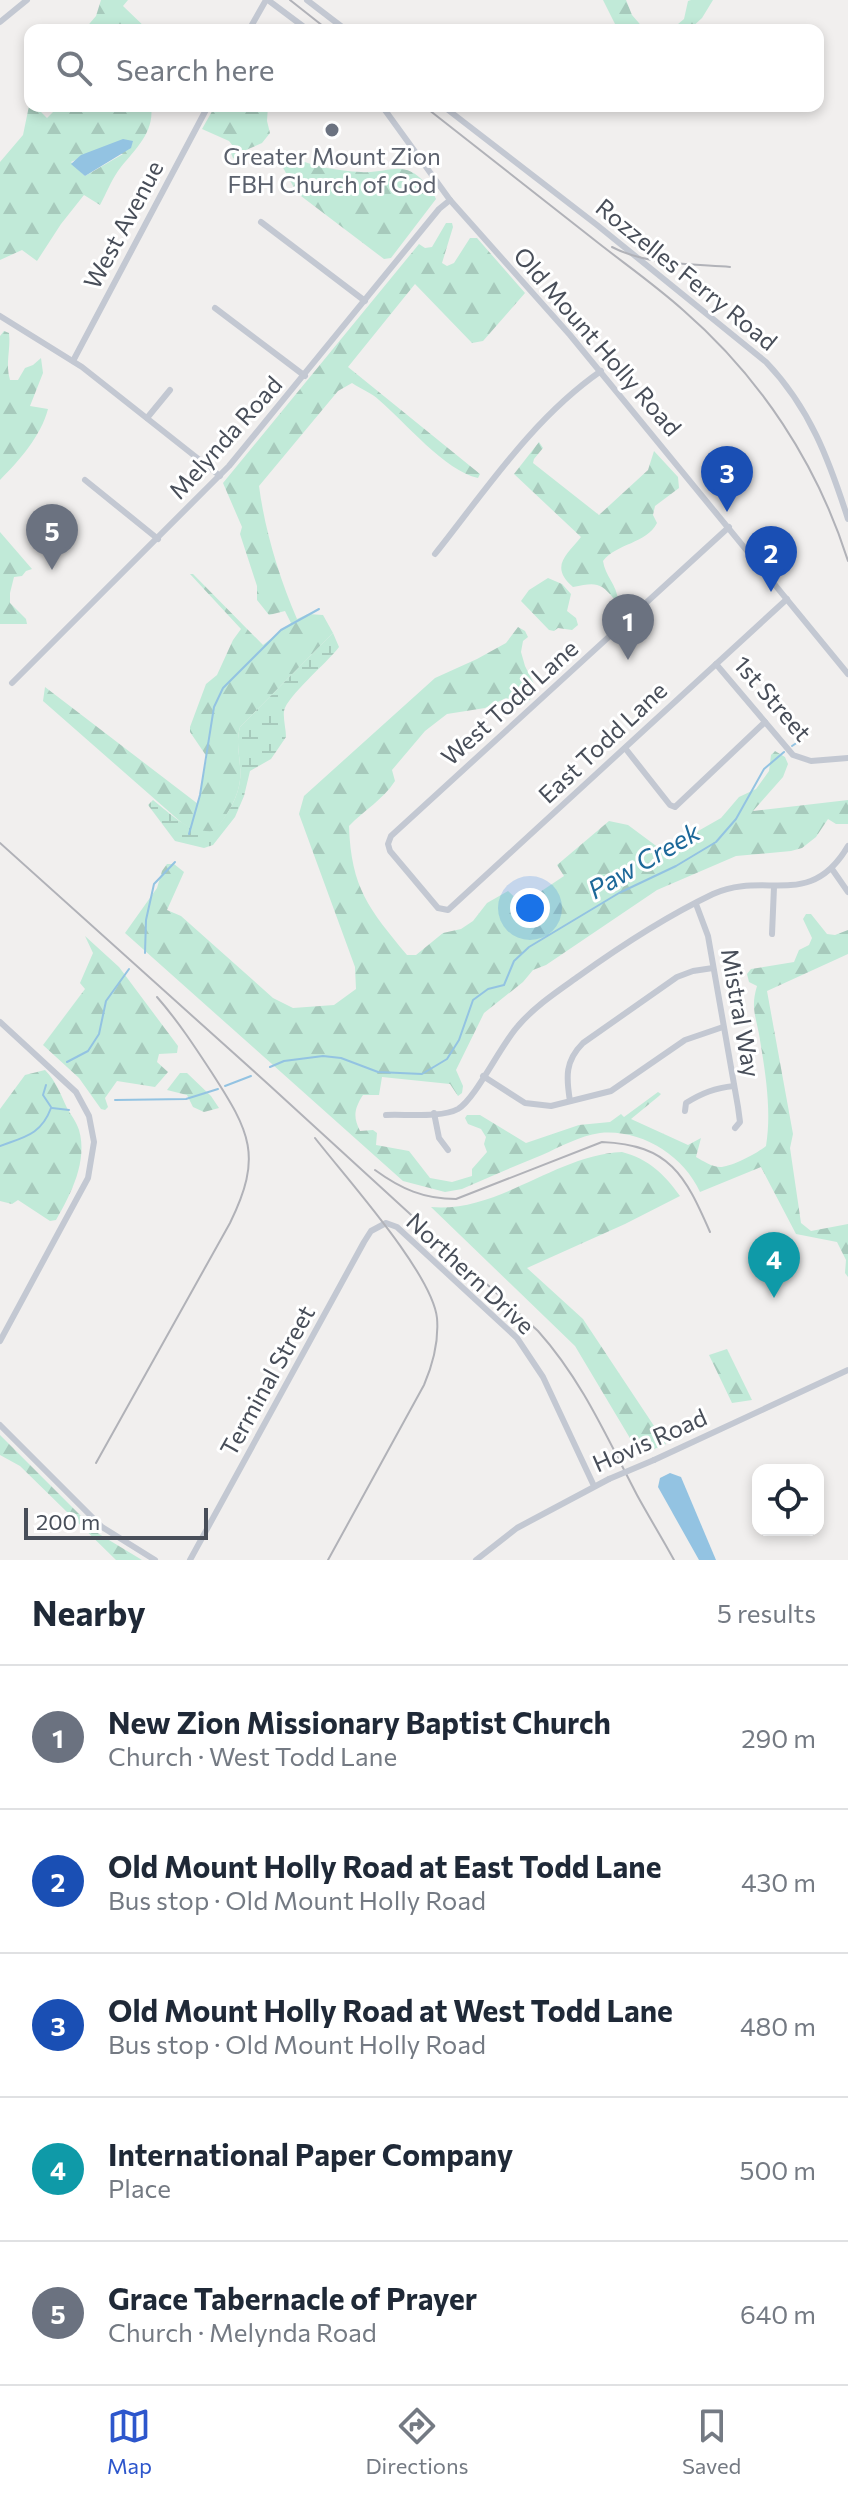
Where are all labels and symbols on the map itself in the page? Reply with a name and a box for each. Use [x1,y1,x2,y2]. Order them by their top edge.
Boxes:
marker: Greater Mount Zion FBH Church of God [323,121,341,139]
place label: Greater Mount Zion FBH Church of God [223,141,441,198]
street label: West Avenue [77,155,169,293]
street label: Rozzelles Ferry Road [591,192,783,356]
street label: Old Mount Holly Road [508,241,688,441]
street label: Melynda Road [162,370,287,504]
pin: 3 [701,446,753,512]
pin: 5 [26,504,78,570]
pin: 2 [745,526,797,592]
pin: 1 [602,594,654,660]
street label: West Todd Lane [435,633,583,771]
street label: 1st Street [728,649,818,747]
street label: East Todd Lane [532,675,672,809]
water label: Paw Creek [582,815,706,904]
your location [510,888,550,928]
street label: Mistral Way [716,946,767,1079]
street label: Northern Drive [401,1206,541,1340]
pin: 4 [748,1232,800,1298]
street label: Terminal Street [213,1300,320,1461]
street label: Hovis Road [588,1402,711,1478]
scale bar [24,1504,208,1540]

